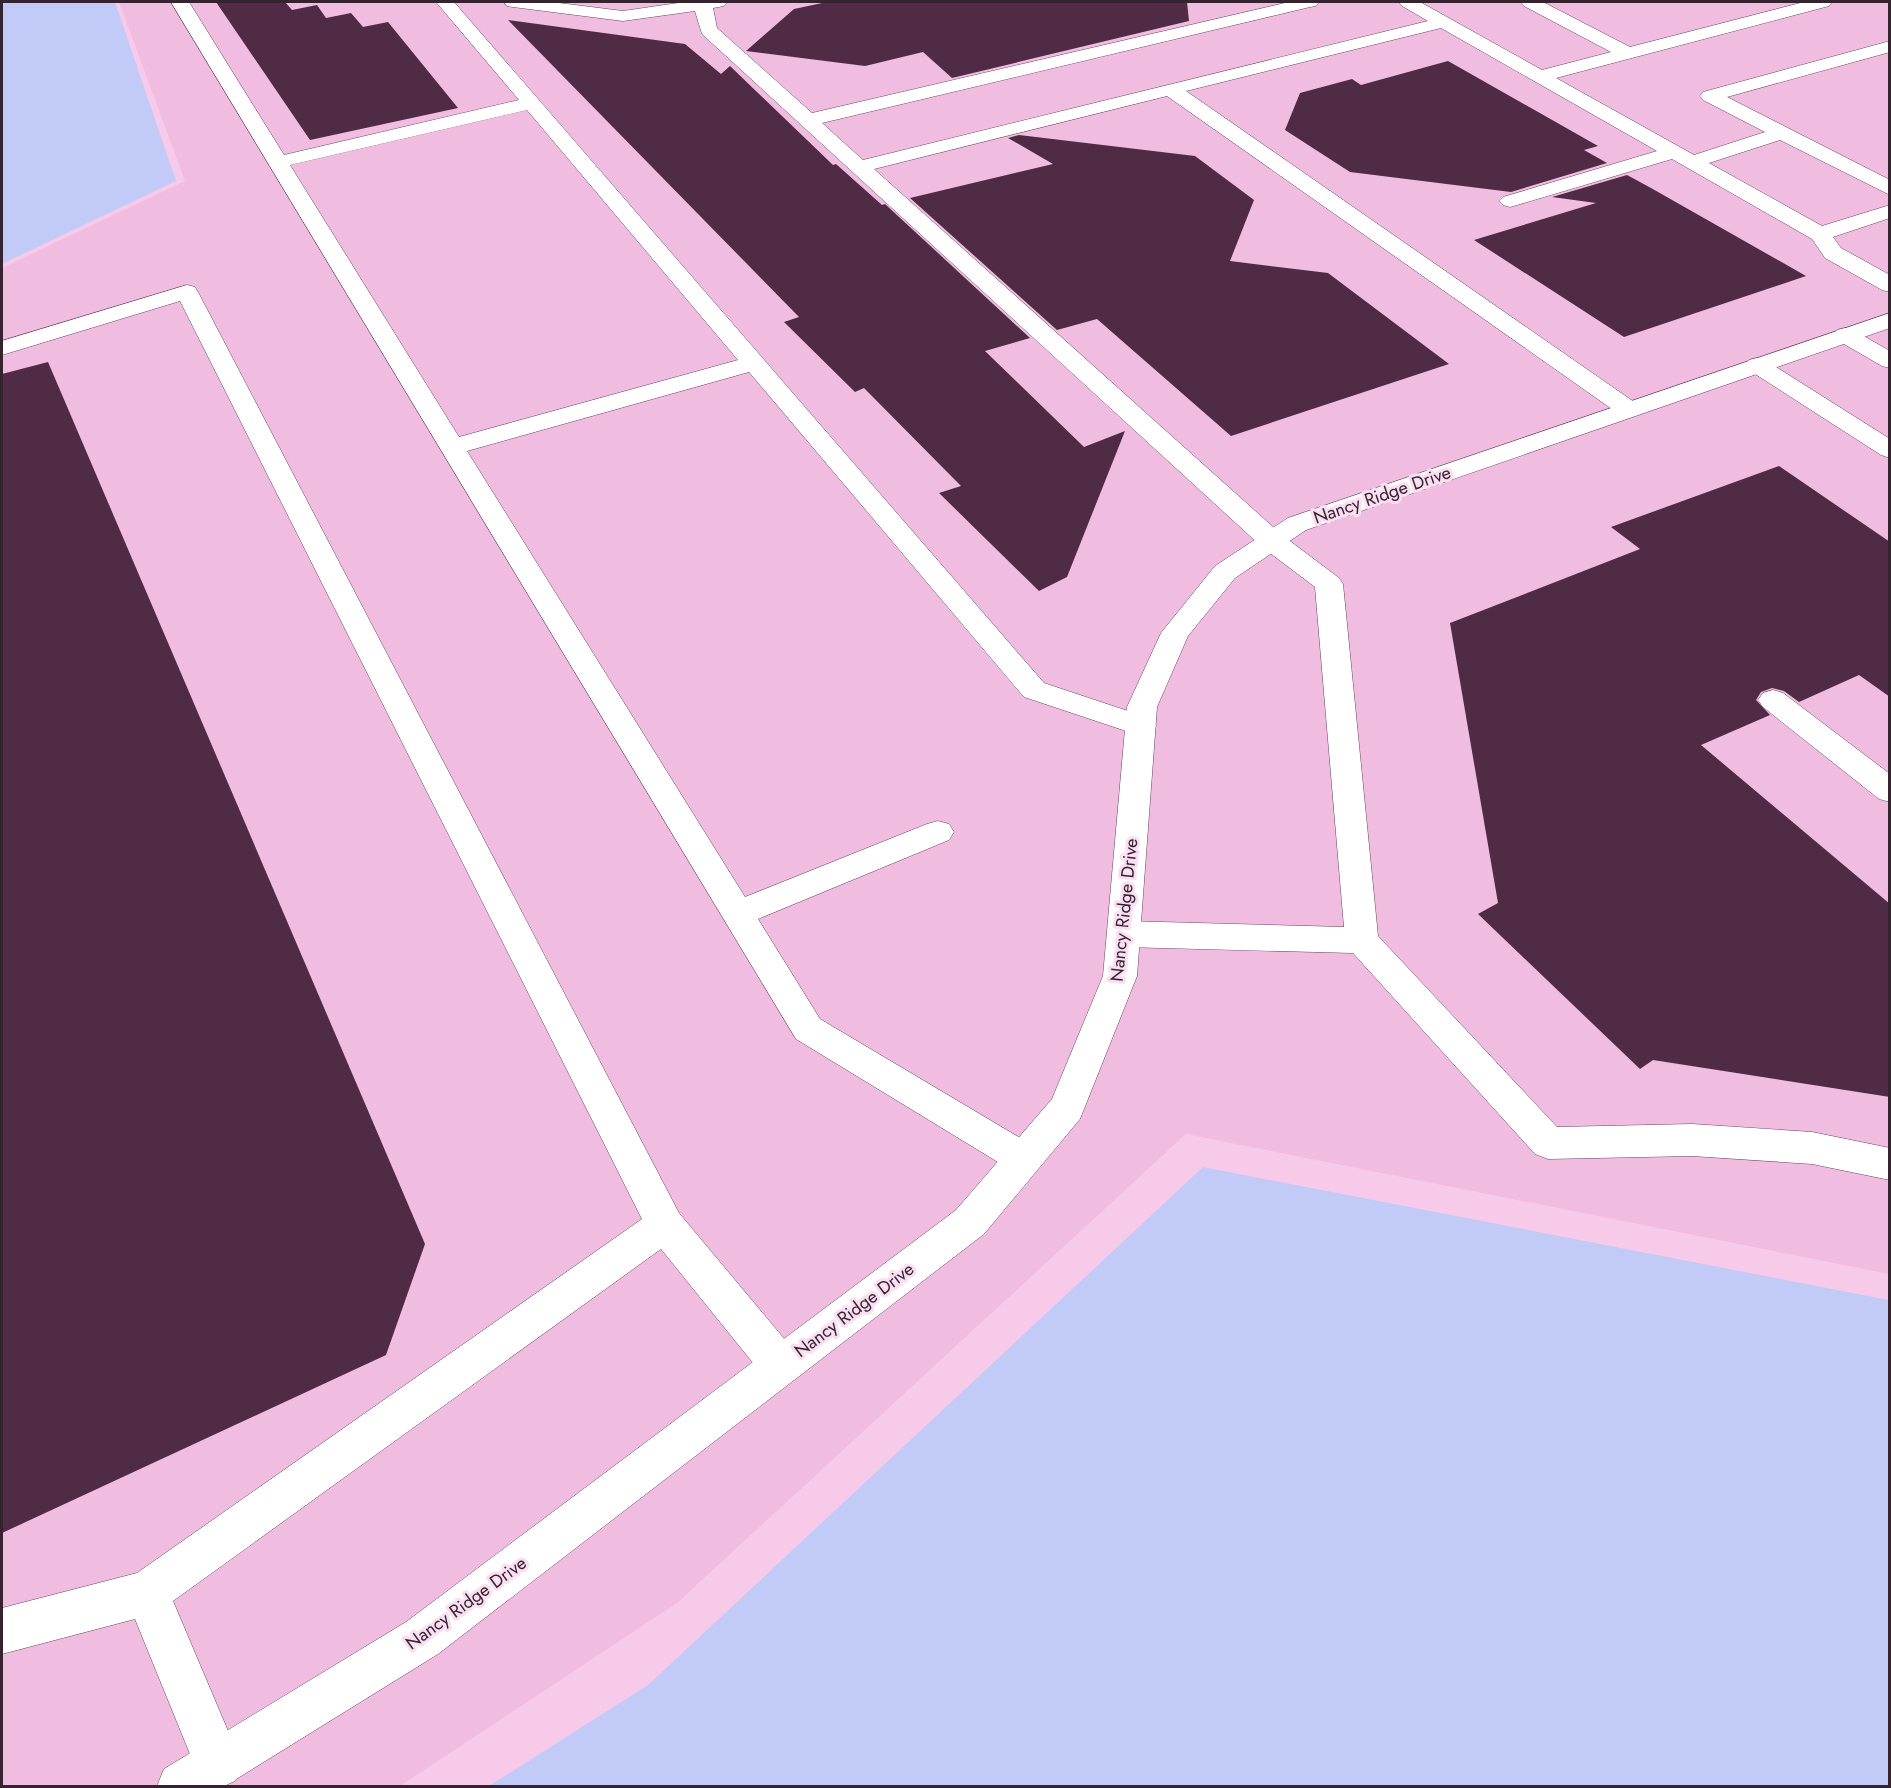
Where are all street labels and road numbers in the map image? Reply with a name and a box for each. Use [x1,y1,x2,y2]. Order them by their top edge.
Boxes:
street label: Nancy Ridge Drive [1310,459,1454,531]
street label: Nancy Ridge Drive [1104,837,1144,983]
street label: Nancy Ridge Drive [789,1256,919,1364]
street label: Nancy Ridge Drive [400,1550,532,1656]

